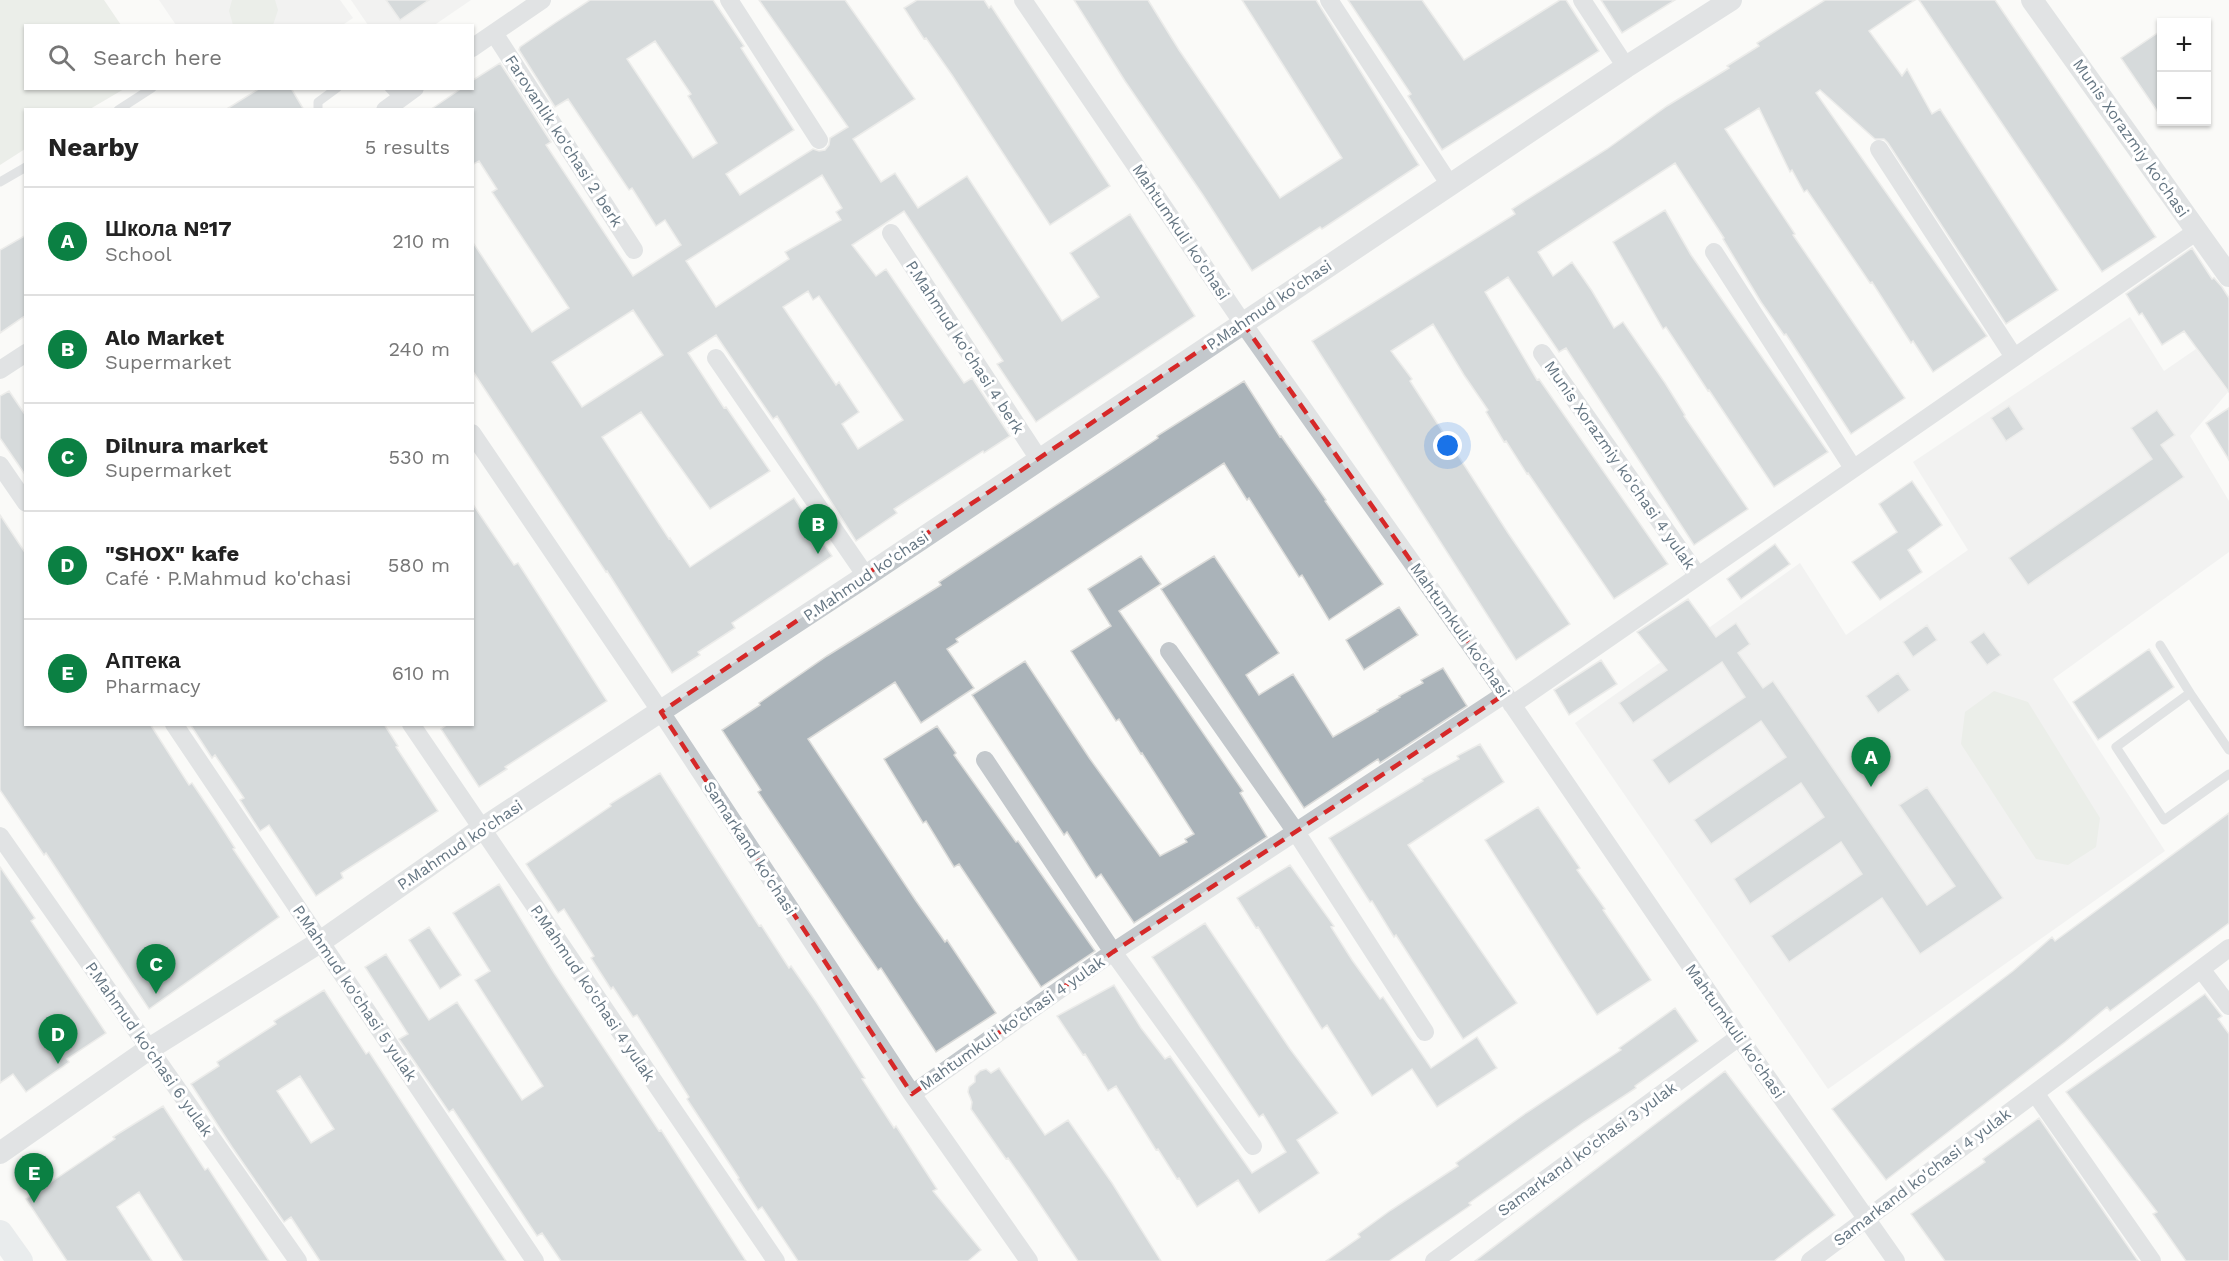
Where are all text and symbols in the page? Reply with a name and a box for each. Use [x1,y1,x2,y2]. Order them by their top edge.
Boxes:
map controls [2157,18,2211,126]
button: + [2157,18,2211,72]
search box [24,24,474,90]
icon: search [45,41,78,74]
text: Search here [93,45,222,70]
street label: Farovanlik ko'chasi 2 berk [501,51,627,231]
street label: Munis Xorazmiy ko'chasi [2069,55,2193,221]
button: − [2157,72,2211,126]
text: Nearby [48,132,139,162]
text: 5 results [365,135,450,159]
street label: Mahtumkuli ko'chasi [1128,160,1234,304]
text: Школа №17 [105,216,232,241]
text: A [61,229,74,253]
text: 210 m [392,229,450,253]
text: School [105,242,172,266]
street label: P.Mahmud ko'chasi [1203,256,1335,354]
street label: P.Mahmud ko'chasi 4 berk [902,257,1028,437]
text: Alo Market [105,325,224,350]
text: B [61,337,74,361]
text: 240 m [388,337,450,361]
text: Supermarket [105,350,231,374]
street label: Munis Xorazmiy ko'chasi 4 yulak [1540,357,1700,573]
your location [1433,431,1462,460]
text: Dilnura market [105,433,268,458]
text: C [61,445,74,469]
text: 530 m [388,445,450,469]
text: Supermarket [105,458,231,482]
pin: B [798,504,838,554]
street label: P.Mahmud ko'chasi [800,527,932,625]
text: "SHOX" kafe [105,541,239,566]
text: D [60,553,75,577]
text: 580 m [388,553,450,577]
street label: Mahtumkuli ko'chasi [1406,559,1514,701]
text: Café · P.Mahmud ko'chasi [105,566,351,590]
text: Аптека [105,648,180,673]
text: E [61,661,74,685]
text: 610 m [392,661,450,685]
text: Pharmacy [105,674,201,698]
pin: A [1852,738,1890,787]
street label: Samarkand ko'chasi [700,778,800,918]
street label: P.Mahmud ko'chasi [394,796,526,894]
street label: P.Mahmud ko'chasi 5 yulak [289,901,421,1085]
street label: P.Mahmud ko'chasi 4 yulak [527,901,659,1085]
pin: C [136,944,176,994]
street label: Mahtumkuli ko'chasi 4 yulak [916,952,1108,1094]
street label: P.Mahmud ko'chasi 6 yulak [81,958,217,1140]
street label: Mahtumkuli ko'chasi [1681,960,1789,1102]
pin: D [38,1014,78,1064]
street label: Samarkand ko'chasi 3 yulak [1494,1078,1680,1220]
street label: Samarkand ko'chasi 4 yulak [1830,1104,2014,1250]
pin: E [15,1154,54,1203]

